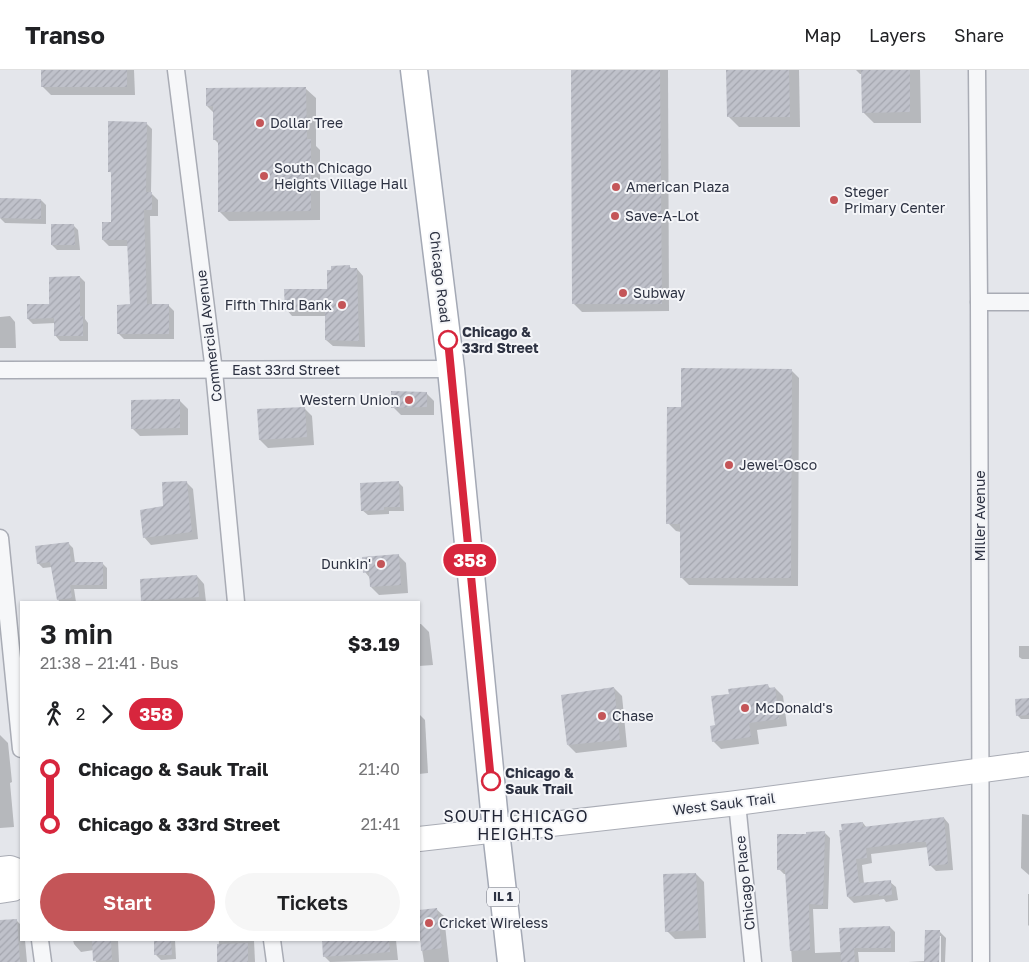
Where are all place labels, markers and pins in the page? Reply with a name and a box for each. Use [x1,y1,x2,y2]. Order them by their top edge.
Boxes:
place label: Dollar Tree [270,114,343,131]
marker: Dollar Tree [254,117,266,129]
place label: South Chicago Heights Village Hall [274,159,408,192]
marker: South Chicago Heights Village Hall [258,170,270,182]
place label: American Plaza [626,178,729,195]
marker: American Plaza [610,181,622,193]
place label: Steger Primary Center [844,183,946,216]
marker: Steger Primary Center [828,194,840,206]
place label: Save-A-Lot [625,207,699,224]
marker: Save-A-Lot [609,210,621,222]
place label: Subway [633,284,686,301]
marker: Subway [617,287,629,299]
place label: Fifth Third Bank [225,296,332,313]
marker: Fifth Third Bank [336,299,348,311]
place label: Chicago & 33rd Street [462,323,539,356]
marker: Chicago & 33rd Street [438,330,458,350]
place label: Western Union [300,391,399,408]
marker: Western Union [403,394,415,406]
place label: Jewel-Osco [739,456,817,473]
marker: Jewel-Osco [723,459,735,471]
place label: Dunkin' [321,555,371,572]
marker: Dunkin' [375,558,387,570]
place label: McDonald's [755,699,833,716]
marker: McDonald's [739,702,751,714]
place label: Chase [612,707,654,724]
marker: Chase [596,710,608,722]
place label: Chicago & Sauk Trail [505,764,574,797]
marker: Chicago & Sauk Trail [481,771,501,791]
place label: Cricket Wireless [439,914,548,931]
marker: Cricket Wireless [423,917,435,929]

